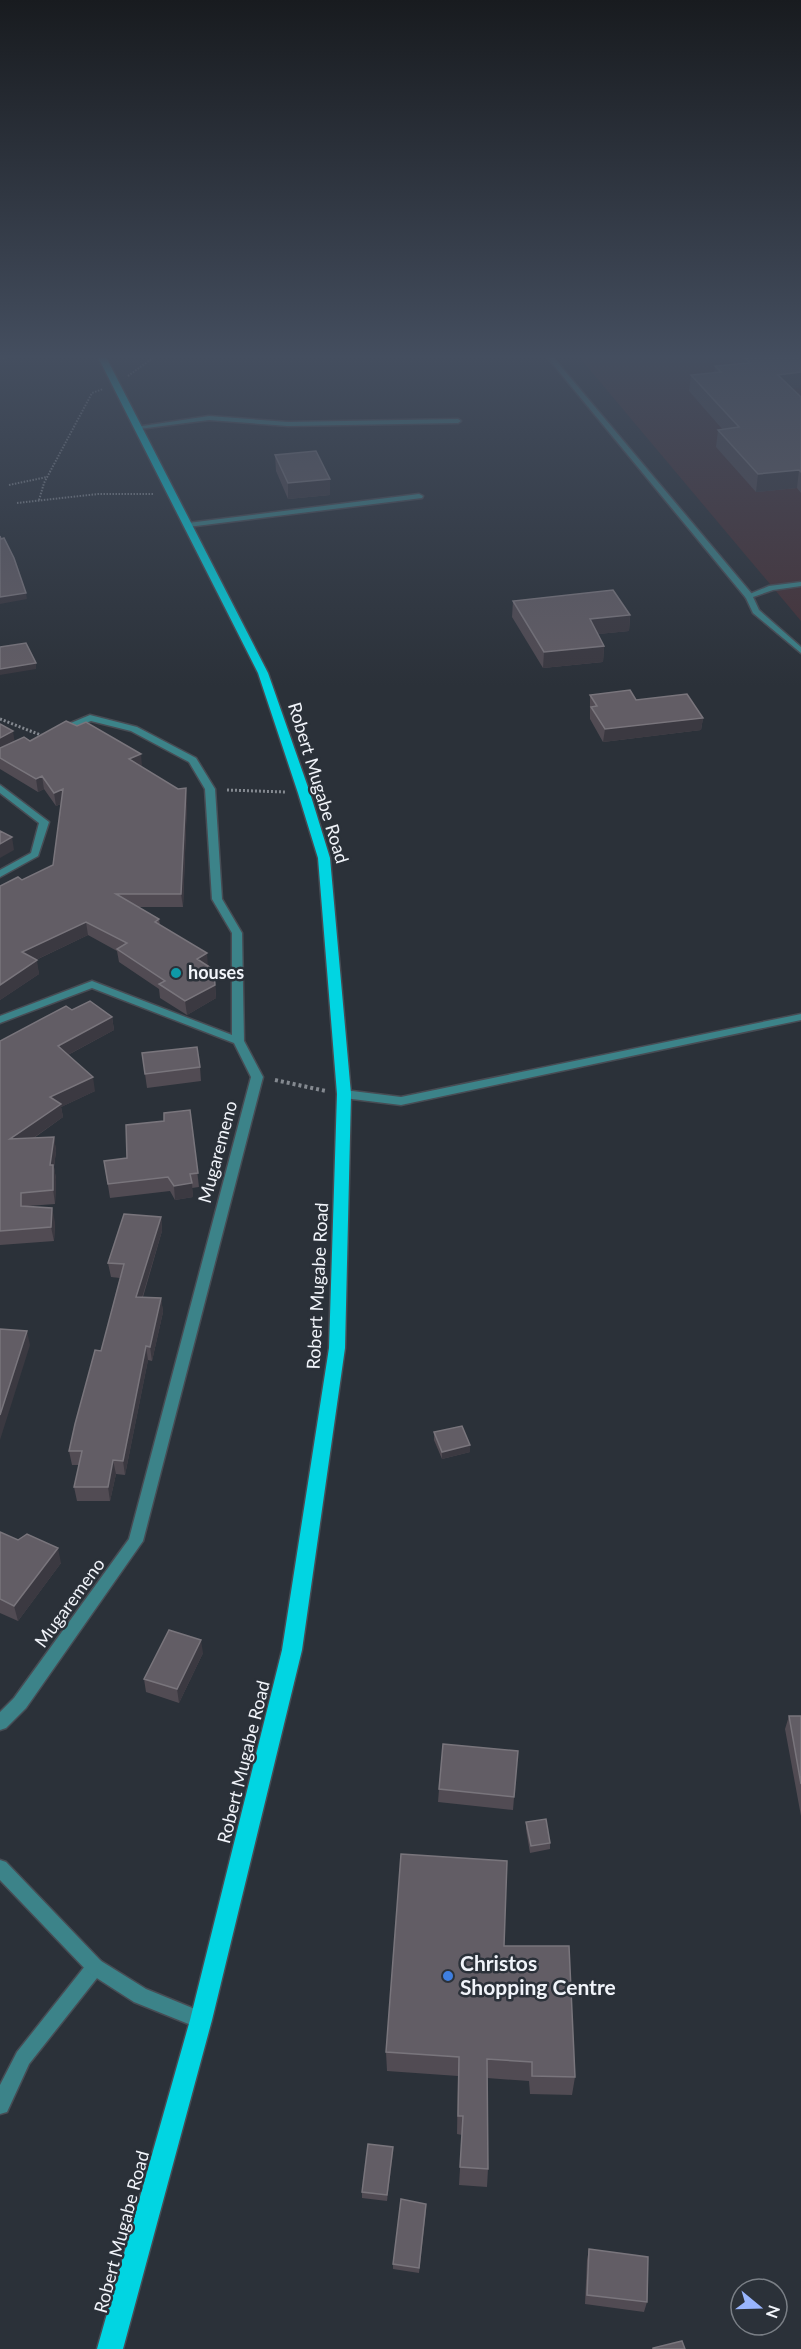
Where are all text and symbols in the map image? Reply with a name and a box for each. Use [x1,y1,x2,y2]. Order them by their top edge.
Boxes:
street label: Robert Mugabe Road [284,700,354,866]
place label: houses [188,961,244,983]
marker: houses [169,966,183,980]
street label: Mugaremeno [193,1098,241,1205]
street label: Robert Mugabe Road [302,1202,332,1370]
street label: Mugaremeno [29,1553,109,1651]
street label: Robert Mugabe Road [212,1678,274,1845]
place label: Christos Shopping Centre [460,1950,616,1999]
marker: Christos Shopping Centre [441,1969,455,1983]
street label: Robert Mugabe Road [89,2148,153,2315]
north arrow [729,2277,789,2337]
text: N [763,2303,785,2321]

